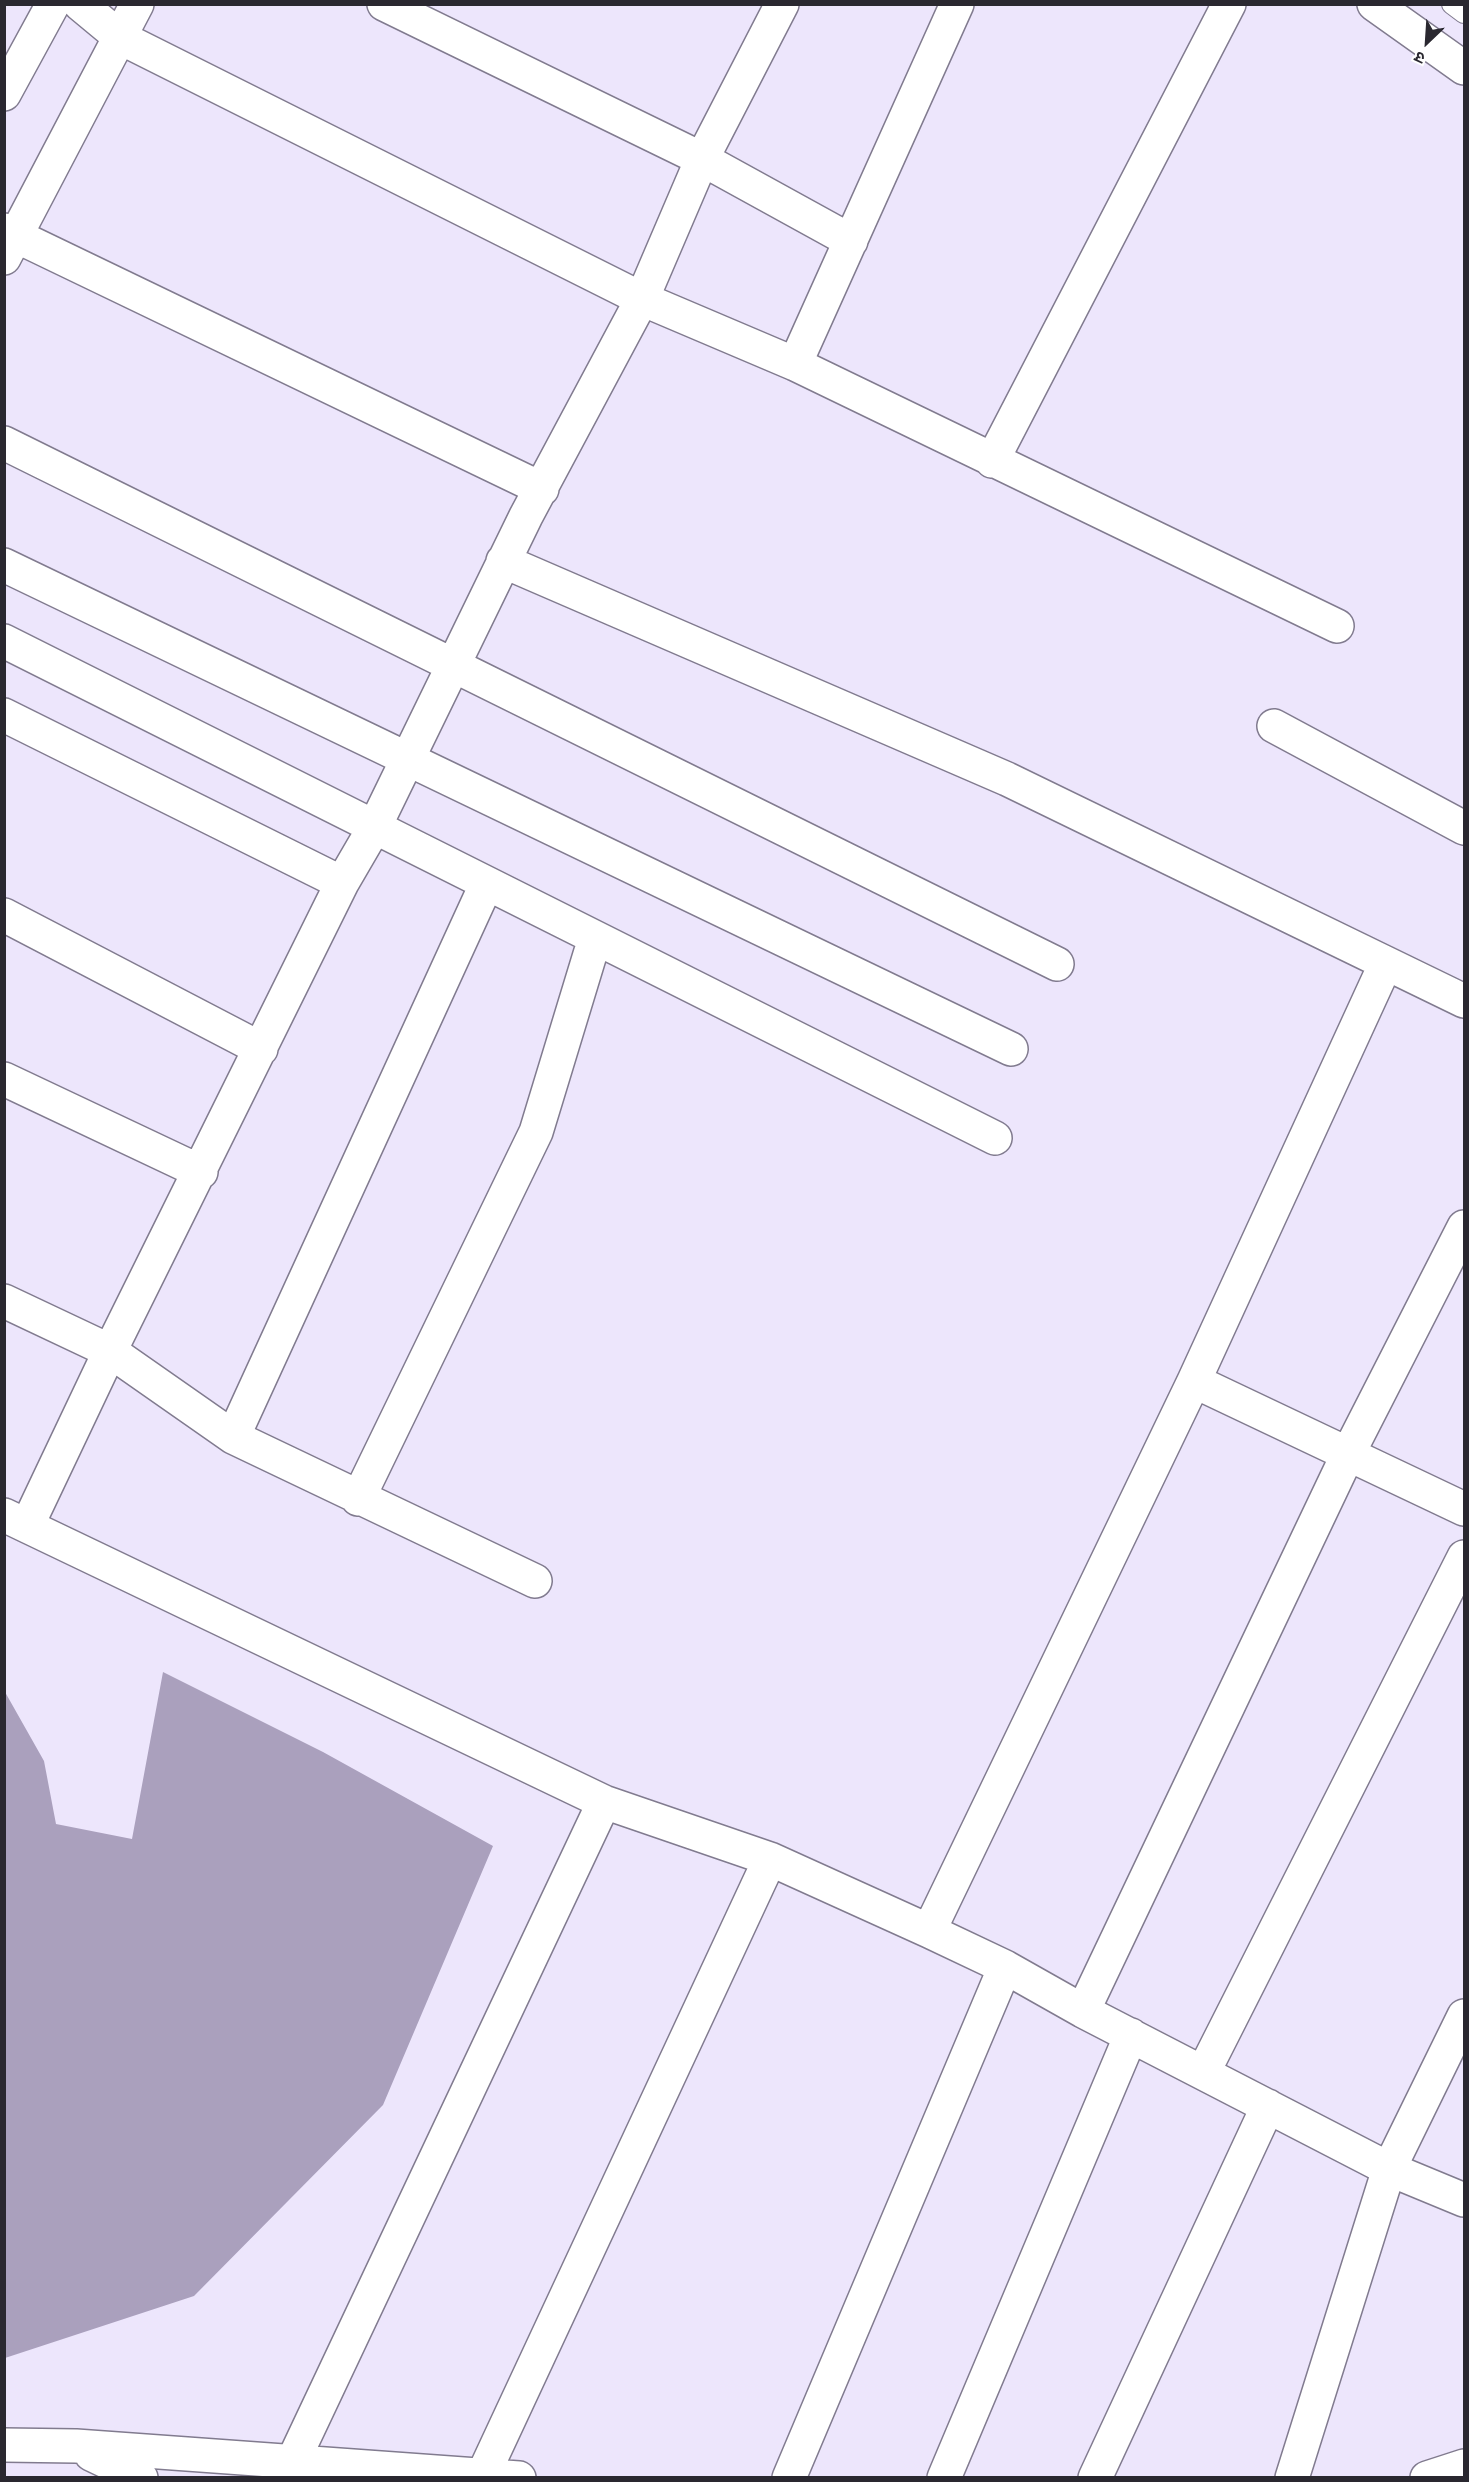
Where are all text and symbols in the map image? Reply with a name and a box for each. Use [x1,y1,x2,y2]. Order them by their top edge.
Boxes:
north arrow [1397,12,1457,72]
text: उ [1411,48,1427,68]

